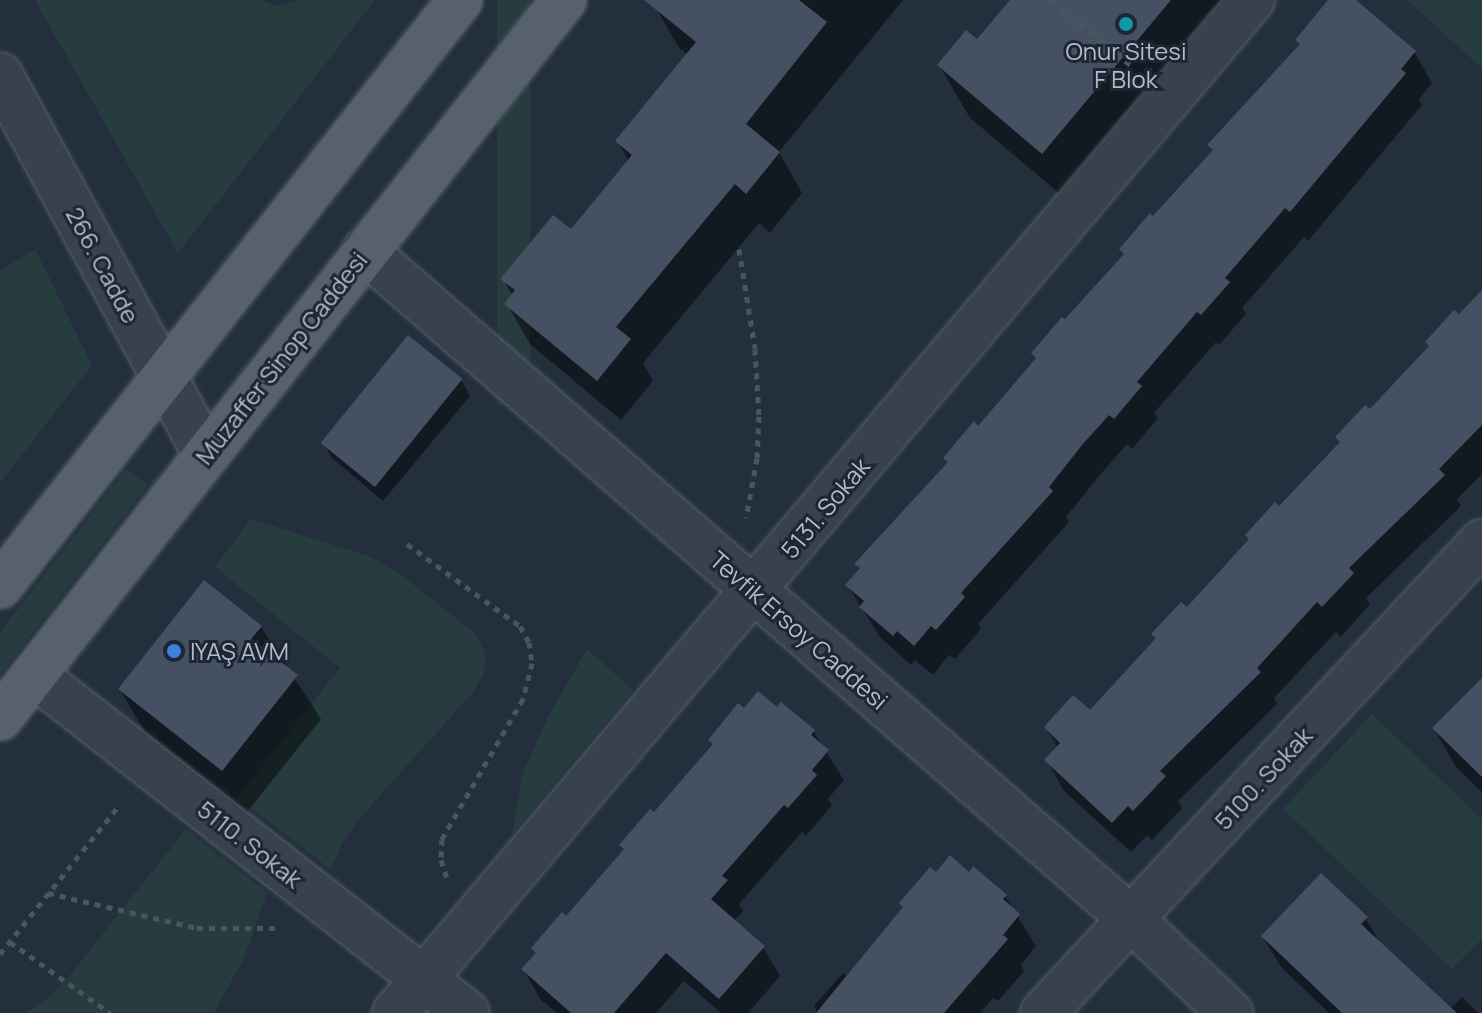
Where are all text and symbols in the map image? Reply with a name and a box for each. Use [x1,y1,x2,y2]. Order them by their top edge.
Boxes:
marker: Onur Sitesi F Blok [1117,15,1135,33]
place label: Onur Sitesi F Blok [1065,37,1187,93]
street label: 266. Cadde [60,202,146,328]
street label: Muzaffer Sinop Caddesi [189,246,373,470]
street label: 5131. Sokak [775,452,875,564]
street label: Tevfik Ersoy Caddesi [704,545,894,715]
place label: IYAŞ AVM [190,637,289,665]
marker: IYAŞ AVM [165,642,183,660]
street label: 5100. Sokak [1208,721,1318,835]
street label: 5110. Sokak [192,794,308,894]

